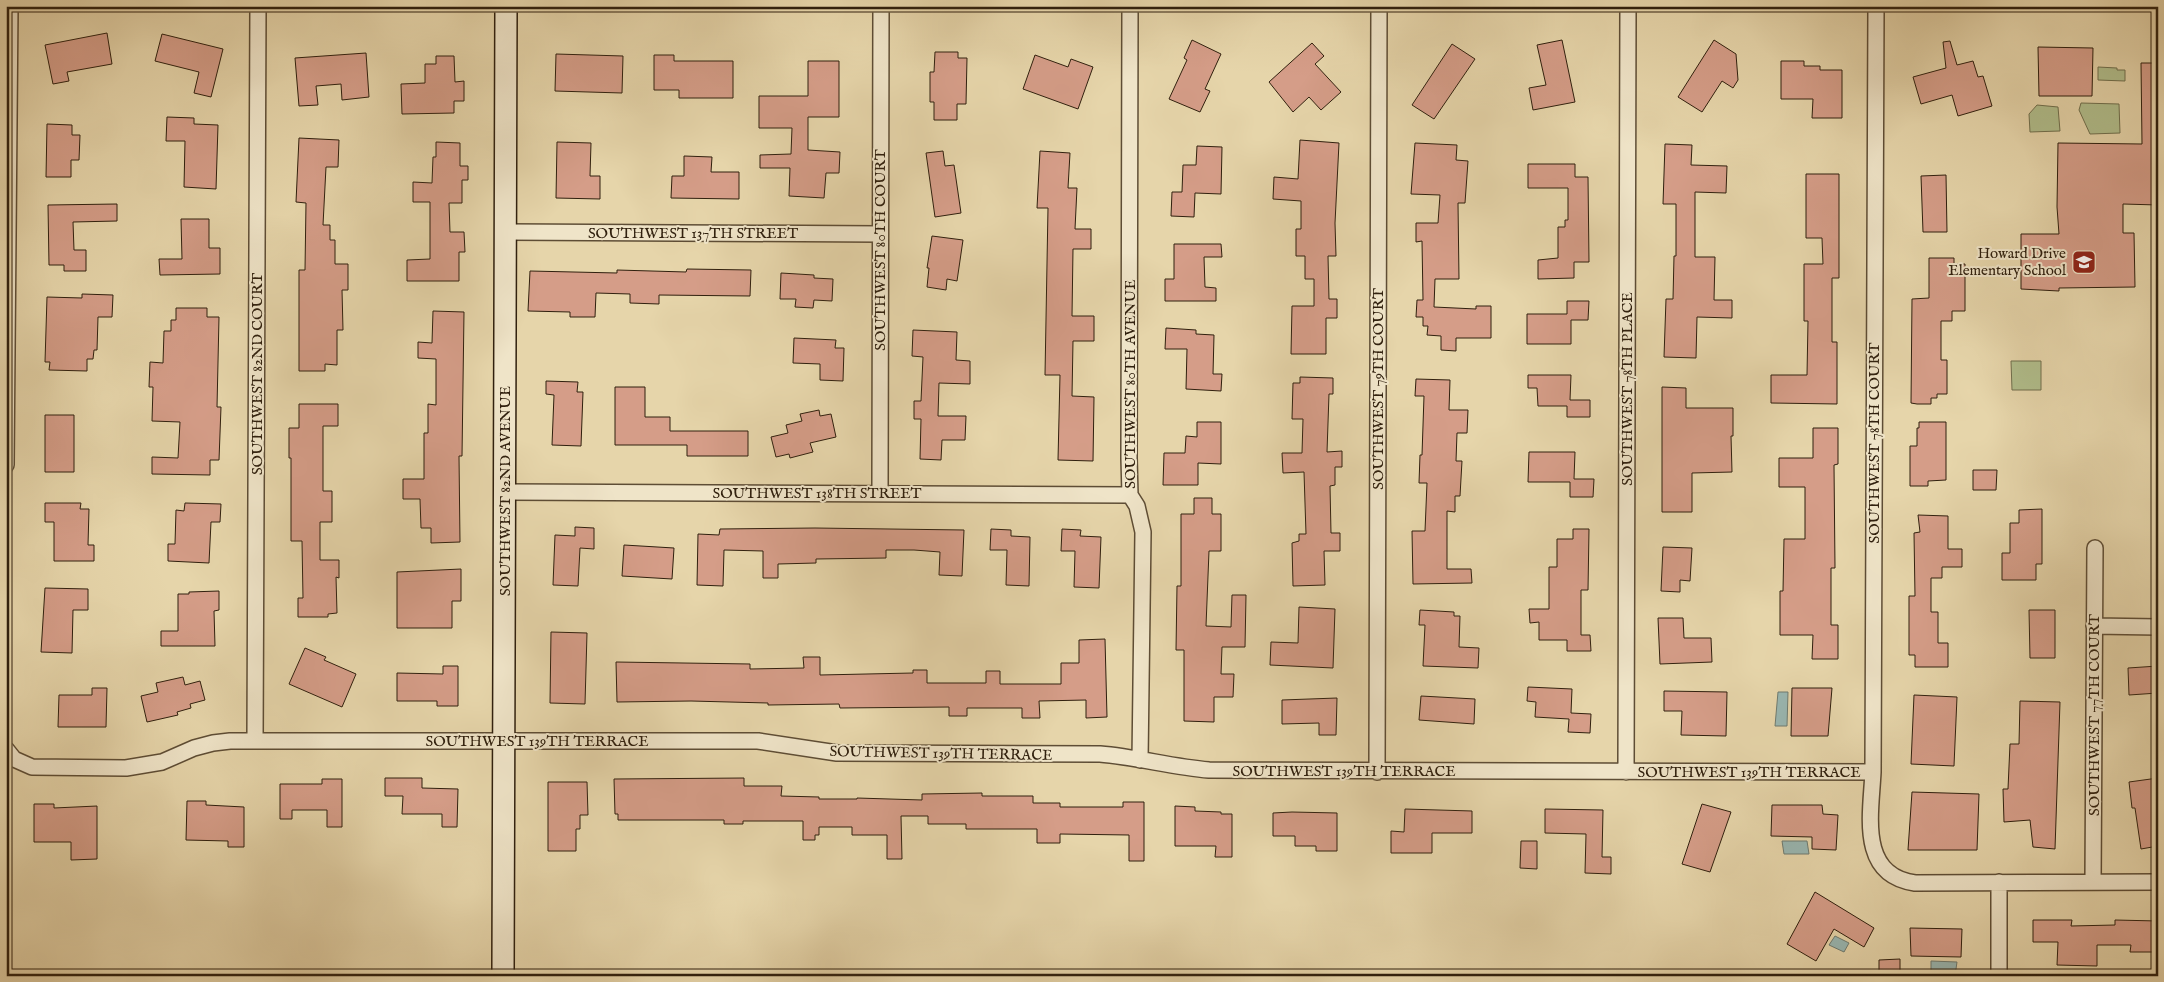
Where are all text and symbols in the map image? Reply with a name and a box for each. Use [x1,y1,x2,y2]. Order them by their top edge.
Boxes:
street label: SOUTHWEST 80TH COURT [871,149,890,351]
street label: SOUTHWEST 137TH STREET [588,224,798,243]
place label: Howard Drive Elementary School [1948,244,2067,280]
school or university icon: Howard Drive Elementary School [2071,249,2097,275]
street label: SOUTHWEST 82ND COURT [248,273,267,475]
street label: SOUTHWEST 80TH AVENUE [1121,279,1140,489]
street label: SOUTHWEST 79TH COURT [1369,288,1388,490]
street label: SOUTHWEST 78TH PLACE [1618,292,1637,486]
street label: SOUTHWEST 78TH COURT [1865,342,1884,543]
street label: SOUTHWEST 82ND AVENUE [496,386,515,596]
street label: SOUTHWEST 138TH STREET [712,484,922,503]
street label: SOUTHWEST 77TH COURT [2085,614,2104,816]
street label: SOUTHWEST 139TH TERRACE [425,732,649,751]
street label: SOUTHWEST 139TH TERRACE [829,742,1053,765]
street label: SOUTHWEST 139TH TERRACE [1232,762,1456,781]
street label: SOUTHWEST 139TH TERRACE [1637,763,1861,782]

